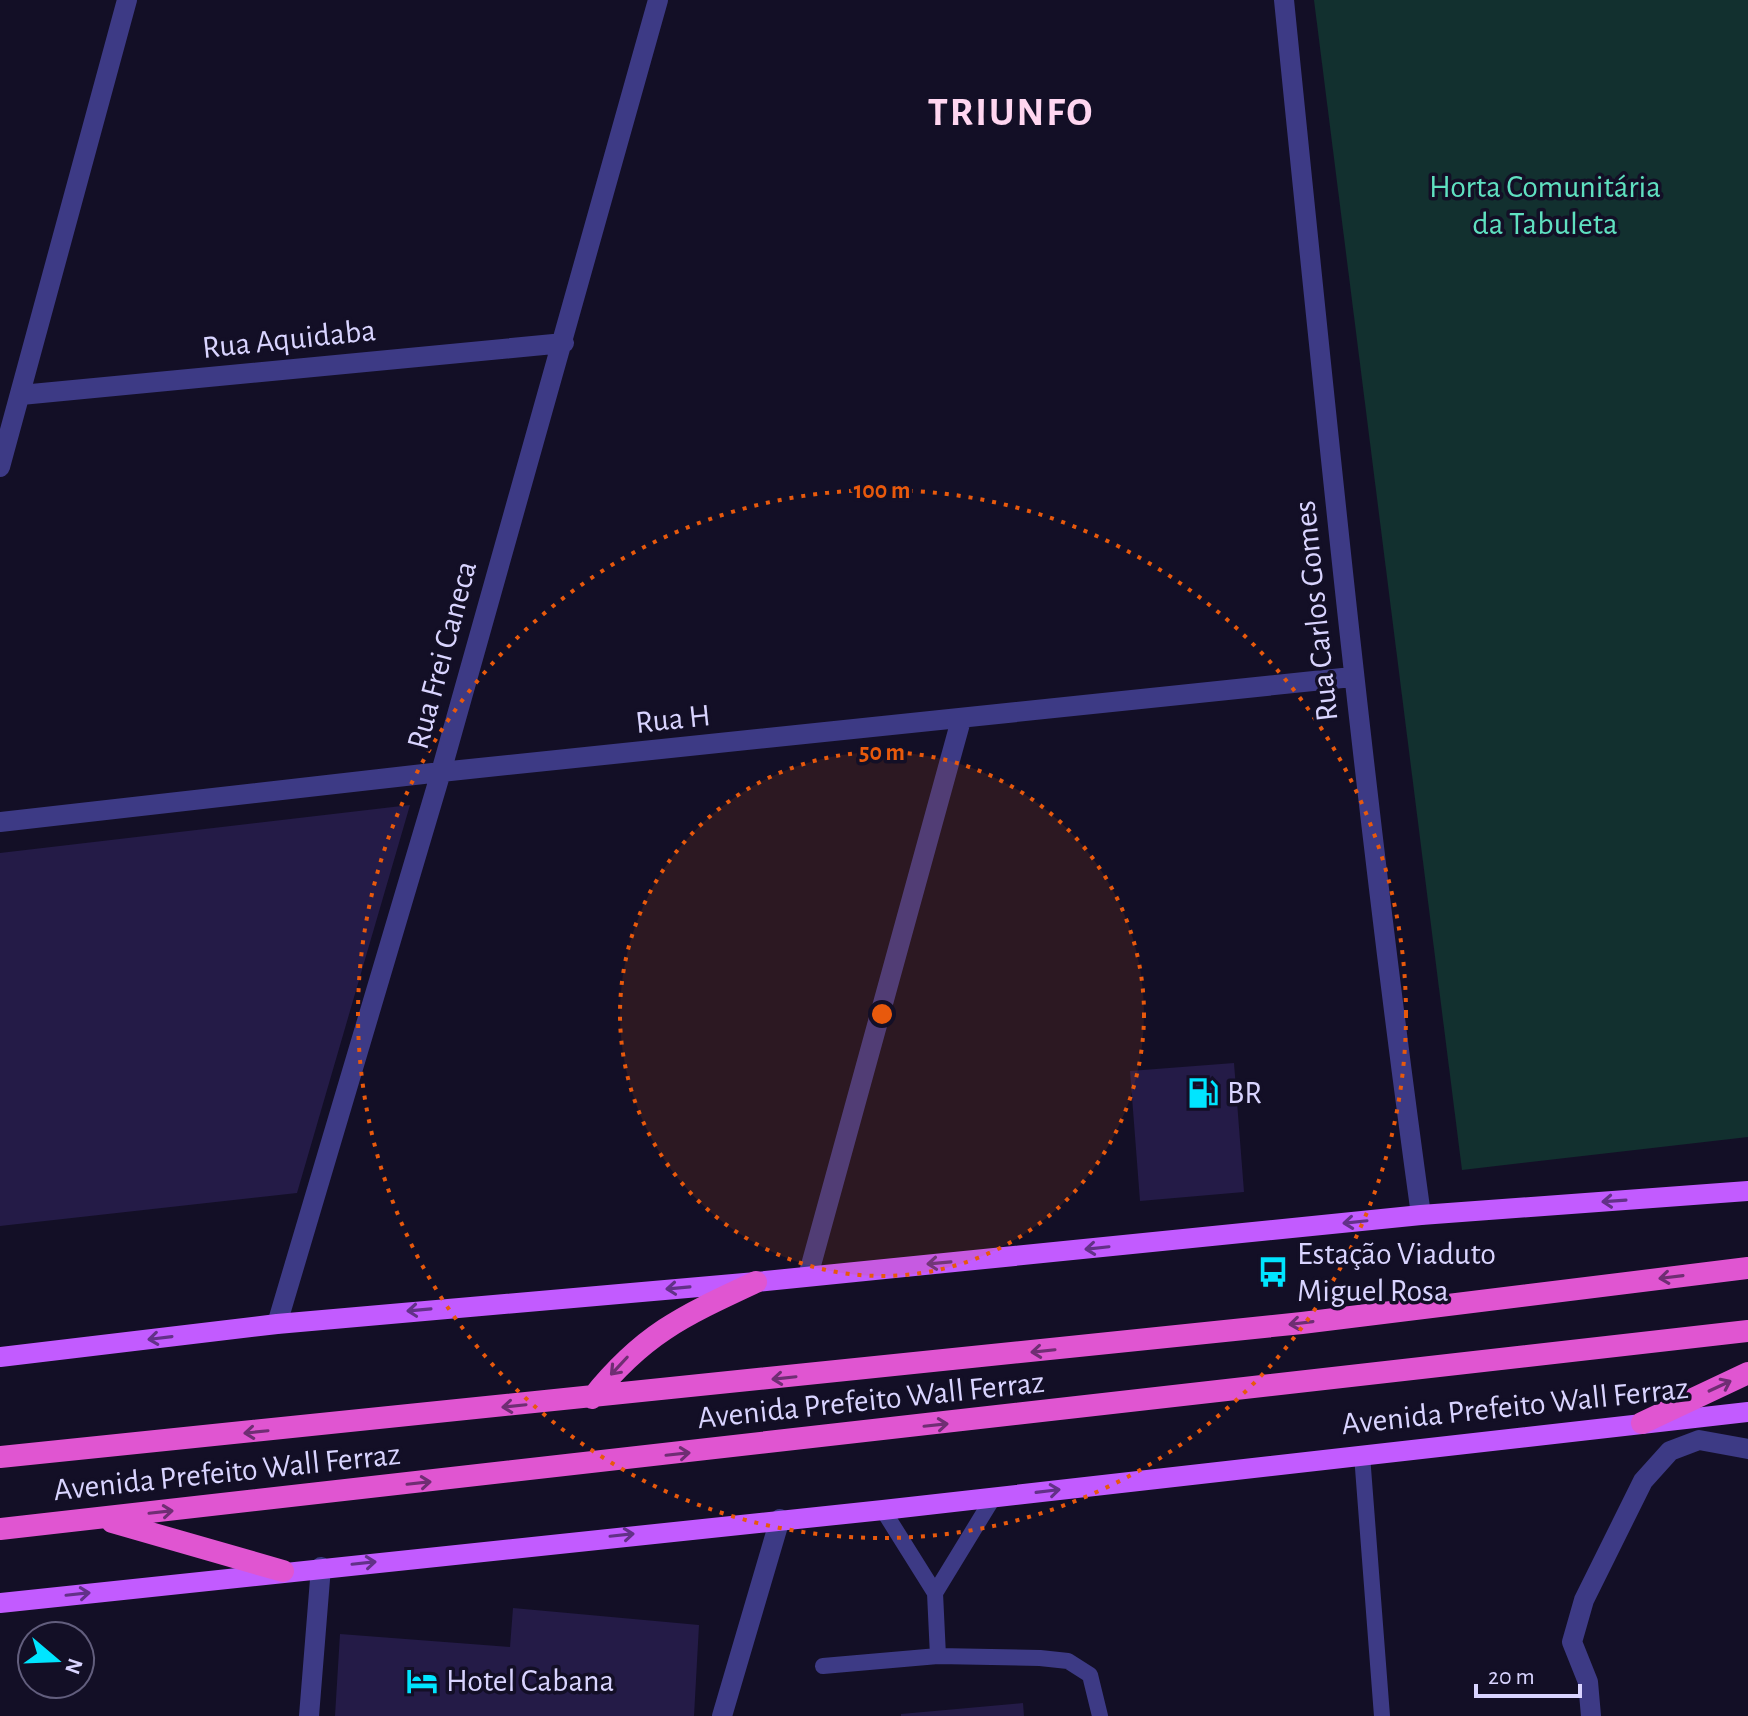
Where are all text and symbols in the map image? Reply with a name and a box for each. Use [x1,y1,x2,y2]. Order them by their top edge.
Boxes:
district label: TRIUNFO [928,93,1094,133]
park label: Horta Comunitária da Tabuleta [1429,171,1661,240]
street label: Rua Aquidaba [201,314,377,364]
text: 100 m [854,479,910,503]
street label: Rua Carlos Gomes [1288,499,1344,723]
street label: Rua Frei Caneca [402,557,482,753]
street label: Rua H [634,699,712,739]
text: 50 m [859,741,905,765]
centre of rings [868,1000,896,1028]
fuel station icon: BR [1186,1076,1220,1110]
place label: BR [1227,1077,1262,1109]
one-way arrow [1601,1194,1628,1209]
one-way arrow [1342,1214,1369,1229]
place label: Estação Viaduto Miguel Rosa [1297,1238,1496,1307]
one-way arrow [1084,1240,1110,1255]
bus stop icon: Estação Viaduto Miguel Rosa [1256,1255,1290,1289]
one-way arrow [927,1256,953,1271]
one-way arrow [1658,1270,1684,1285]
one-way arrow [665,1281,692,1296]
one-way arrow [406,1303,433,1318]
one-way arrow [1289,1316,1315,1331]
one-way arrow [148,1330,174,1345]
one-way arrow [1030,1343,1057,1358]
one-way arrow [610,1356,629,1375]
street label: Avenida Prefeito Wall Ferraz [696,1366,1046,1434]
one-way arrow [771,1370,798,1385]
street label: Avenida Prefeito Wall Ferraz [1340,1372,1690,1440]
one-way arrow [1708,1378,1732,1393]
one-way arrow [502,1399,528,1414]
one-way arrow [922,1418,949,1433]
one-way arrow [243,1424,270,1439]
street label: Avenida Prefeito Wall Ferraz [52,1438,402,1506]
one-way arrow [664,1447,691,1462]
one-way arrow [406,1475,432,1490]
one-way arrow [1034,1484,1061,1499]
one-way arrow [147,1504,174,1519]
one-way arrow [608,1528,635,1543]
one-way arrow [350,1555,377,1570]
one-way arrow [64,1587,90,1602]
north arrow [16,1620,96,1700]
scale bar [1476,1648,1580,1698]
text: N [61,1655,87,1677]
hotel icon: Hotel Cabana [405,1664,439,1698]
place label: Hotel Cabana [446,1665,614,1697]
text: 20 m [1488,1665,1535,1689]

